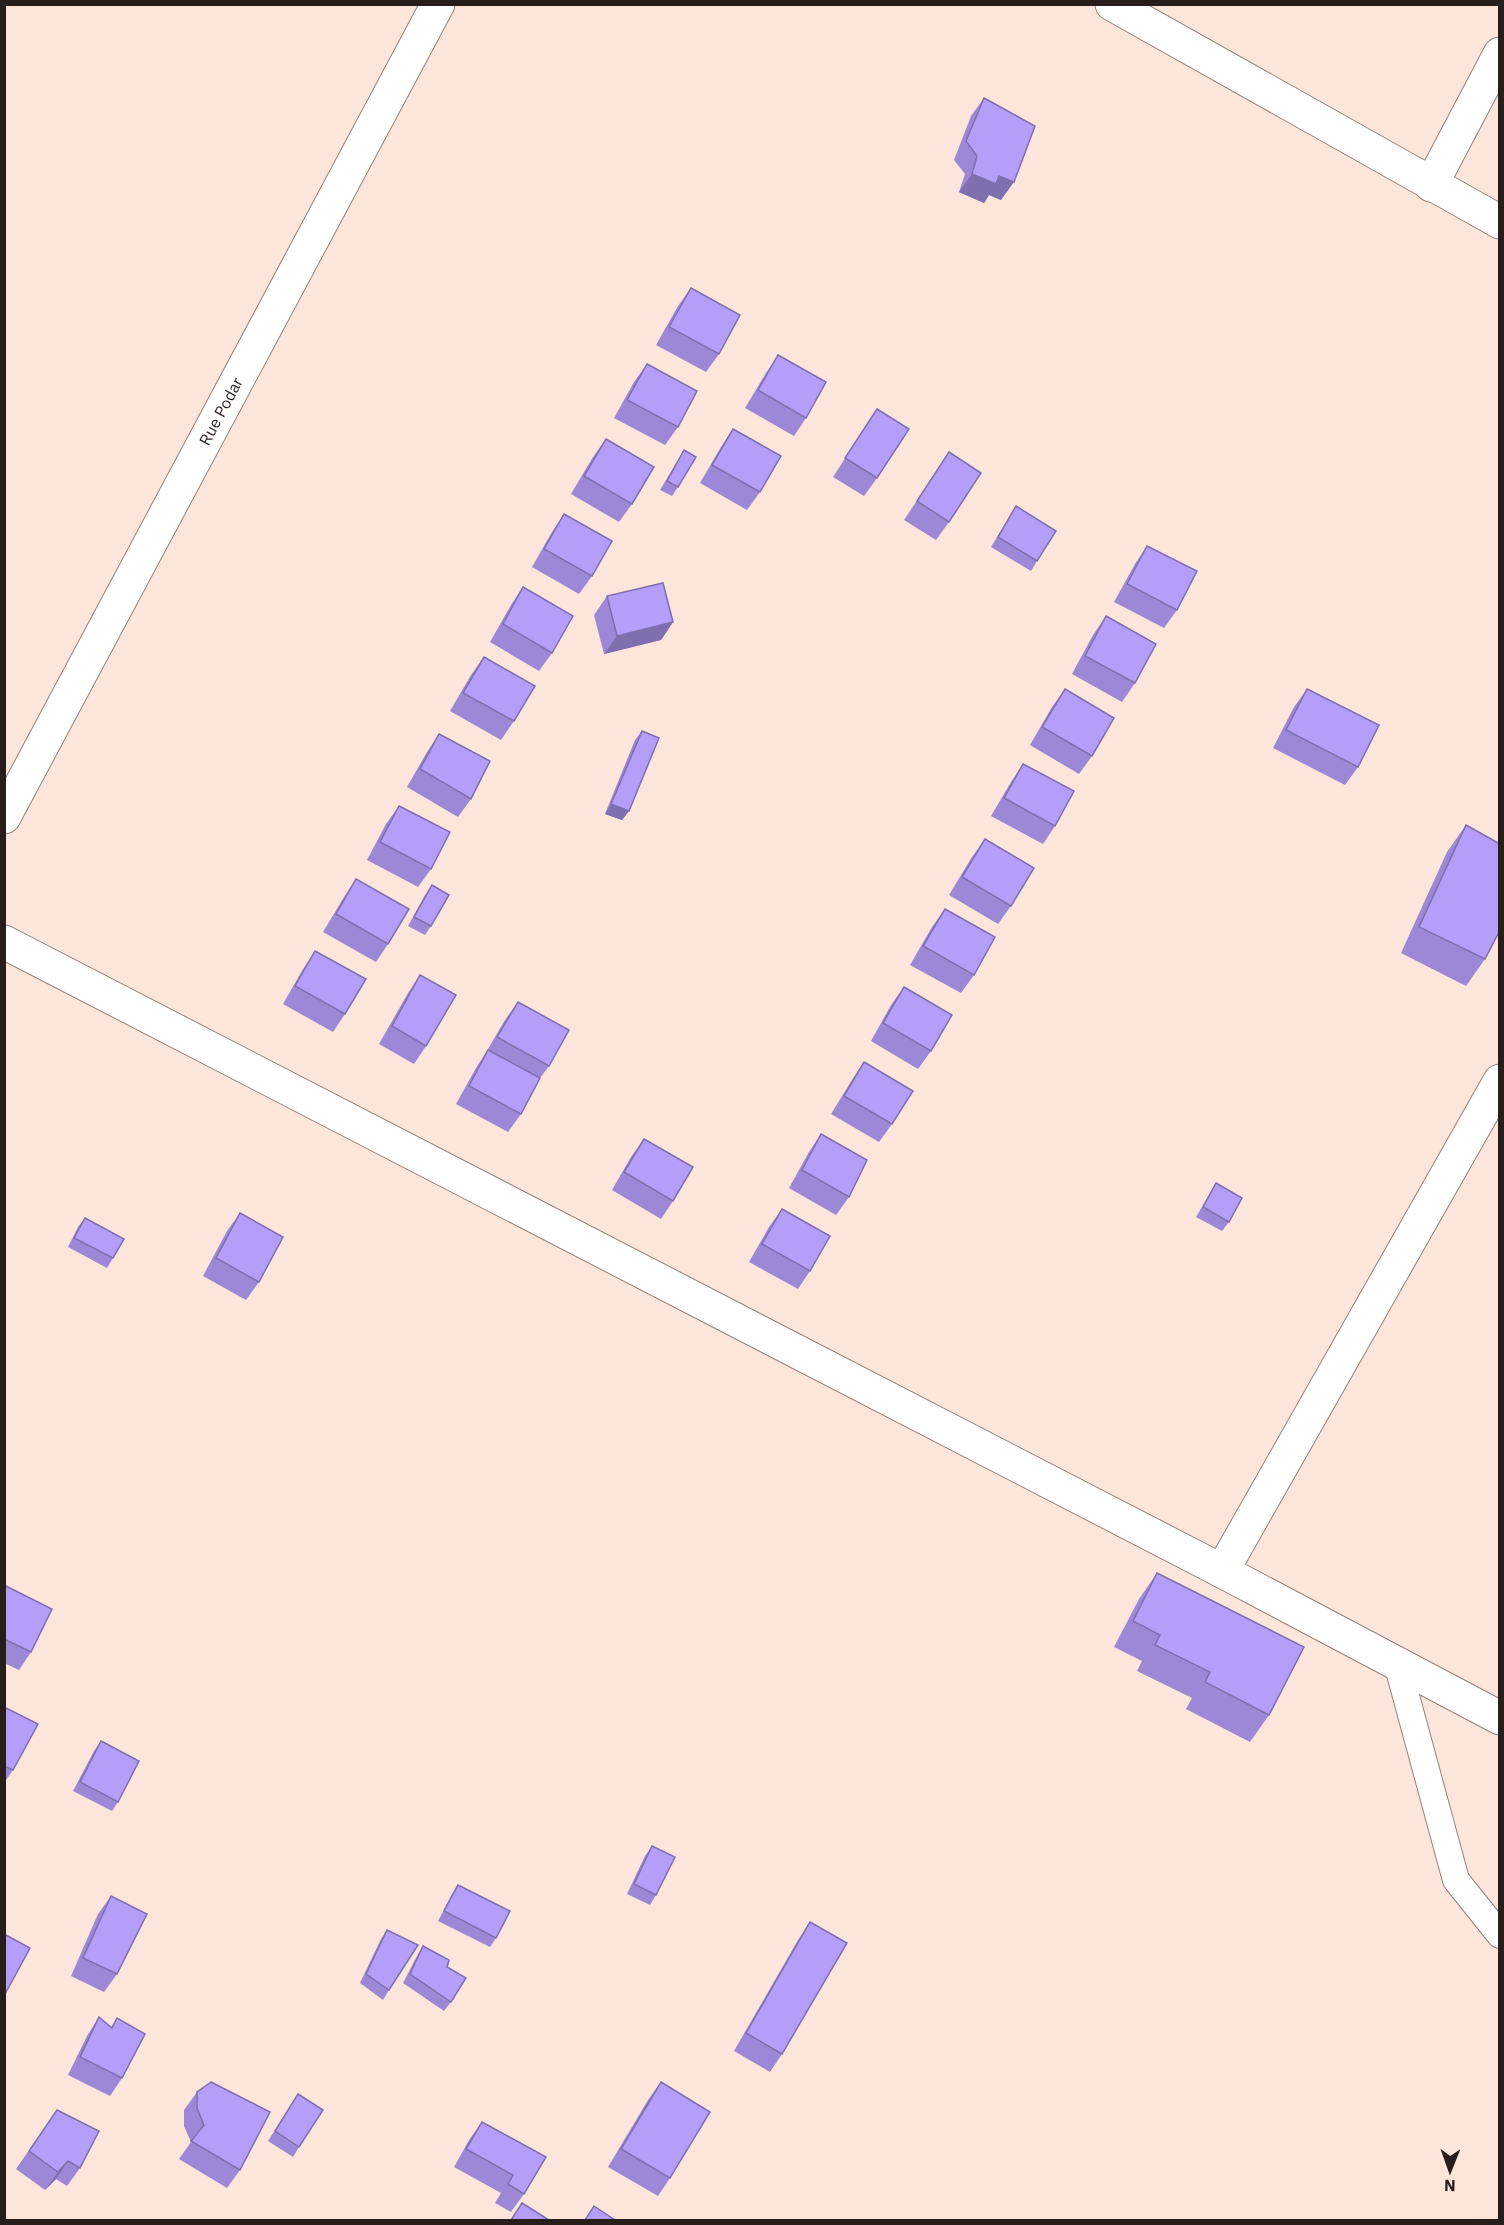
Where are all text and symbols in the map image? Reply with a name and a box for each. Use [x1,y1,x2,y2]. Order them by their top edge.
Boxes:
street label: Rue Podar [194,374,247,449]
north arrow [1420,2141,1480,2201]
text: N [1444,2176,1456,2196]

